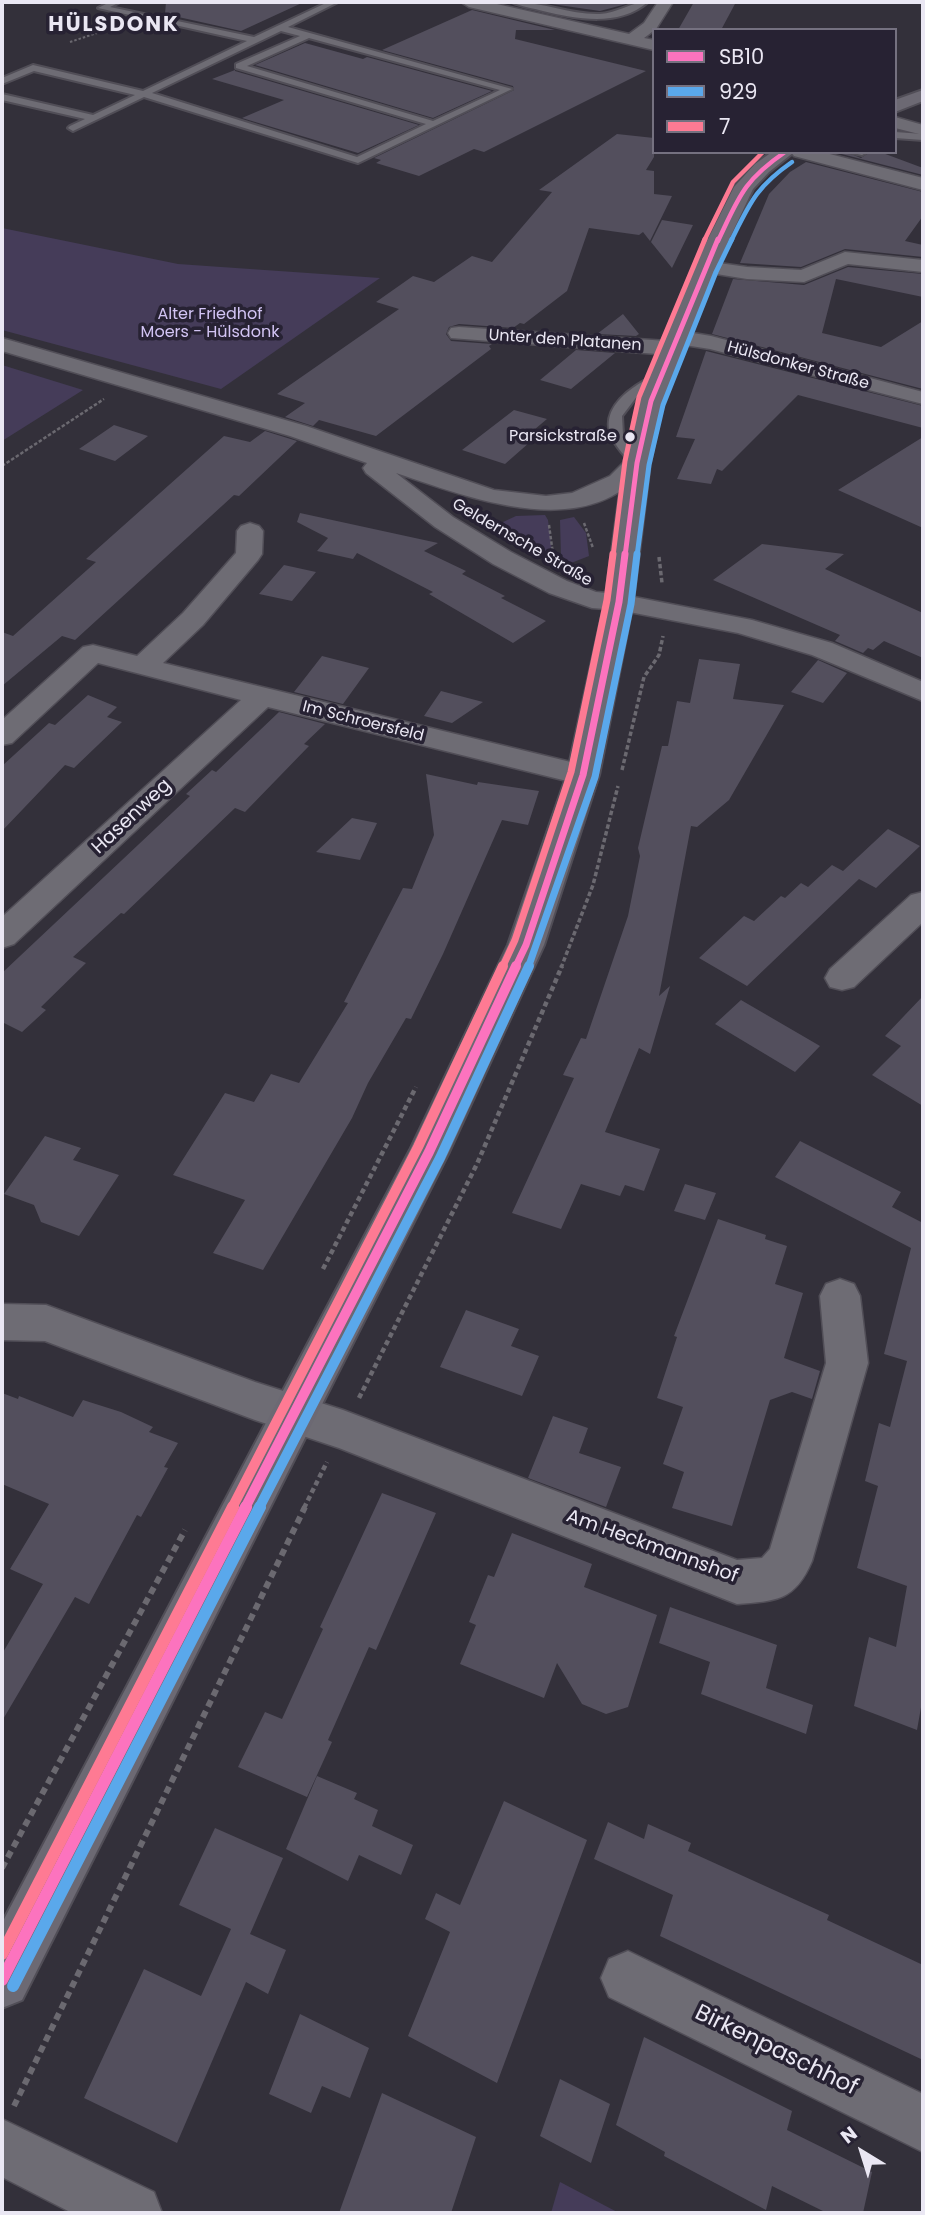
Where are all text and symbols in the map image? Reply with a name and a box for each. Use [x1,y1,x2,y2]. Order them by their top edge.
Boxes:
district label: HÜLSDONK [49,13,179,39]
legend [652,28,897,154]
text: SB10 [719,42,764,71]
text: 929 [719,77,758,106]
text: 7 [719,112,730,141]
park label: Alter Friedhof Moers - Hülsdonk [141,305,279,343]
street label: Unter den Platanen [488,326,642,356]
street label: Hülsdonker Straße [725,338,871,394]
place label: Parsickstraße [509,427,617,447]
marker: Parsickstraße [623,430,637,444]
street label: Geldernsche Straße [449,495,595,591]
street label: Im Schroersfeld [300,698,426,746]
street label: Hasenweg [88,775,176,859]
street label: Am Heckmannshof [563,1505,741,1589]
street label: Birkenpaschhof [690,2000,862,2102]
north arrow [827,2117,897,2187]
text: N [835,2120,863,2150]

